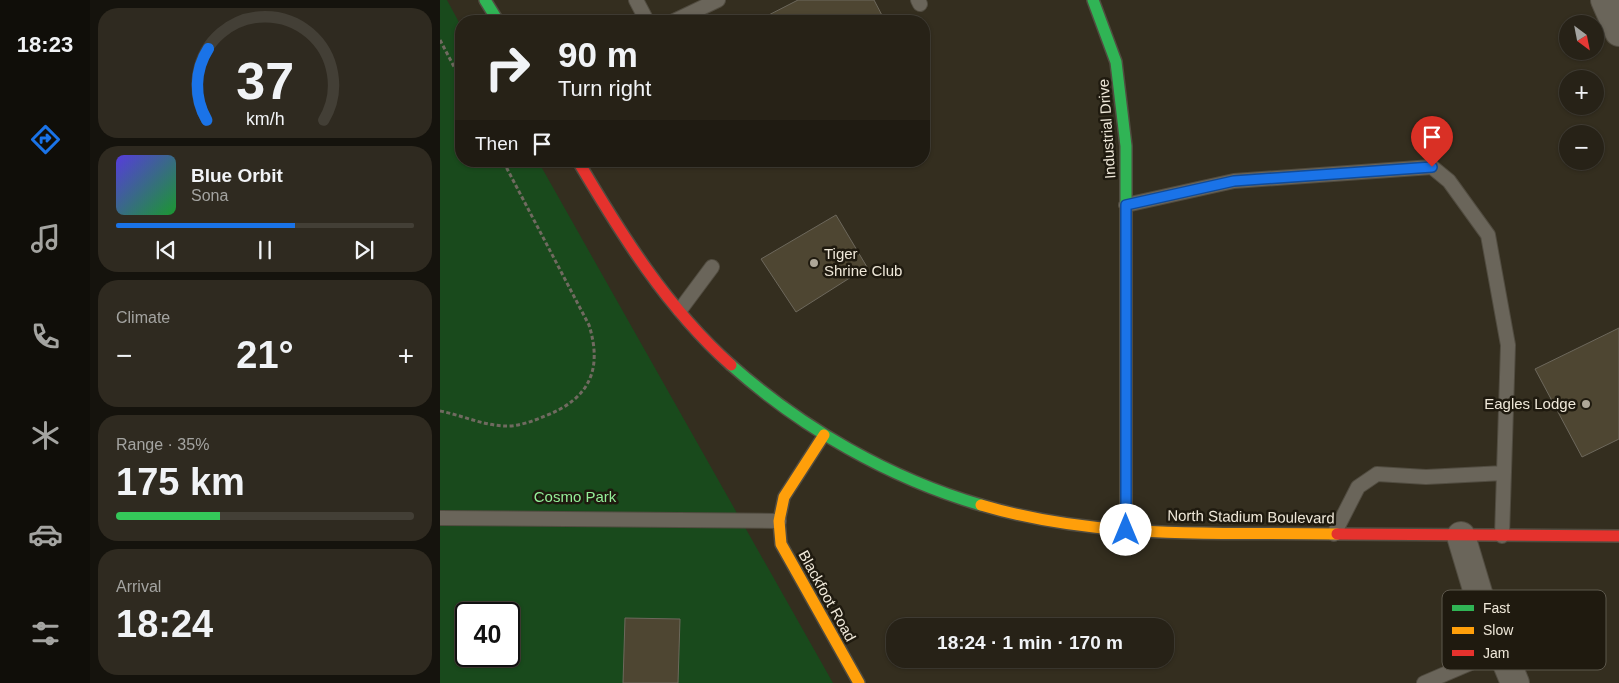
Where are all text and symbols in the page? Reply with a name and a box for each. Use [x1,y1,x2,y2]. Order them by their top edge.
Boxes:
north arrow [1559,15,1604,60]
map controls [1559,15,1604,170]
text: 18:23 [17,32,73,57]
icon: right [475,35,540,100]
text: 90 m [558,35,638,74]
text: 37 [236,52,294,110]
button: + [1559,70,1604,115]
text: Turn right [558,76,651,101]
street label: Industrial Drive [1095,79,1118,180]
text: km/h [246,109,284,129]
pin [1411,116,1453,167]
icon: directions [28,122,63,157]
icon: arrive [1418,123,1446,151]
button: − [1559,125,1604,170]
icon: arrive [528,130,556,158]
text: Then [475,133,518,154]
text: Blue Orbit [191,165,283,186]
text: Sona [191,187,228,204]
icon: music [28,221,63,256]
icon: previous [152,236,180,264]
icon: pause [251,236,279,264]
icon: next [350,236,378,264]
place label: Tiger Shrine Club [824,245,902,279]
marker: Tiger Shrine Club [808,257,820,269]
text: Climate [116,309,170,326]
icon: phone [28,319,63,354]
text: 21° [236,334,294,376]
text: − [116,340,132,371]
text: + [398,340,414,371]
place label: Eagles Lodge [1484,395,1576,412]
marker: Eagles Lodge [1580,398,1592,410]
icon: climate [28,418,63,453]
text: Range · 35% [116,436,209,453]
text: 175 km [116,461,245,503]
park label: Cosmo Park [534,488,617,505]
position arrow [1099,503,1151,555]
street label: North Stadium Boulevard [1167,507,1335,526]
icon: car [28,517,63,552]
street label: Blackfoot Road [795,547,860,644]
text: Arrival [116,578,161,595]
legend [1442,590,1606,670]
text: Fast [1483,600,1510,616]
speed limit sign: 40 [455,602,520,667]
text: 18:24 [116,603,213,645]
icon: filters [28,616,63,651]
text: Slow [1483,622,1514,638]
text: 18:24 · 1 min · 170 m [937,632,1123,653]
text: Jam [1483,645,1509,661]

